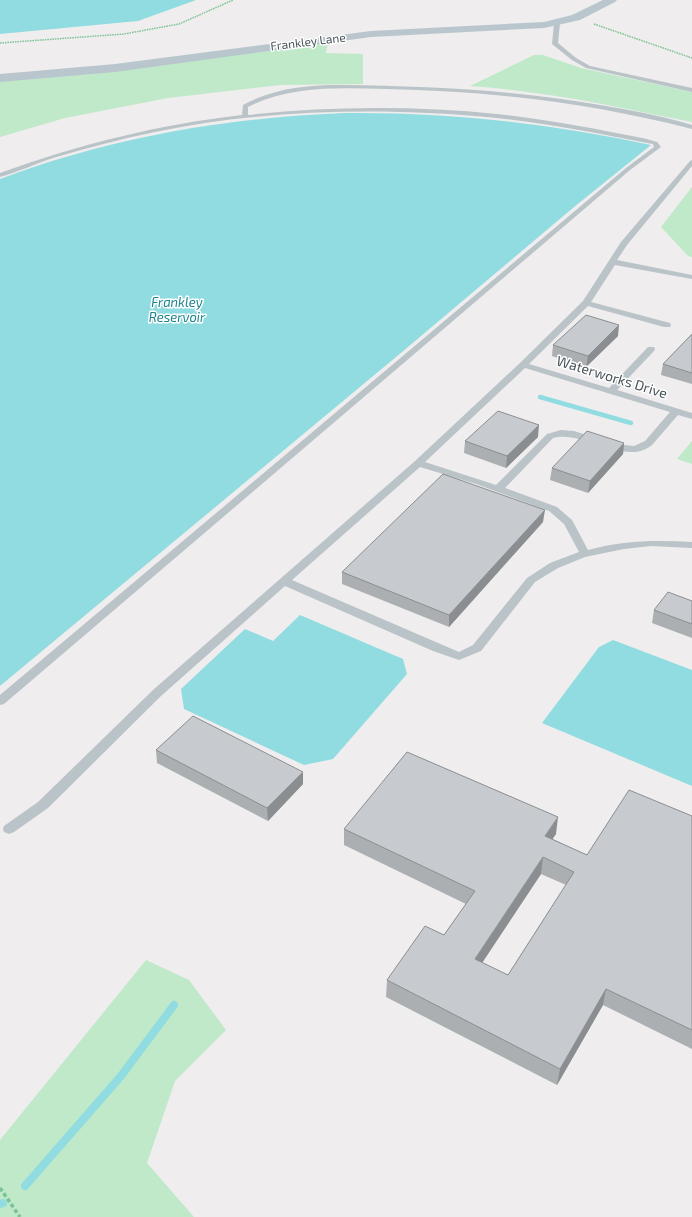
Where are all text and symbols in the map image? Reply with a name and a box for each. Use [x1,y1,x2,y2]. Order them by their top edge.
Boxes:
street label: Frankley Lane [269,29,346,53]
water label: Frankley Reservoir [149,294,206,325]
street label: Waterworks Drive [555,352,670,401]

